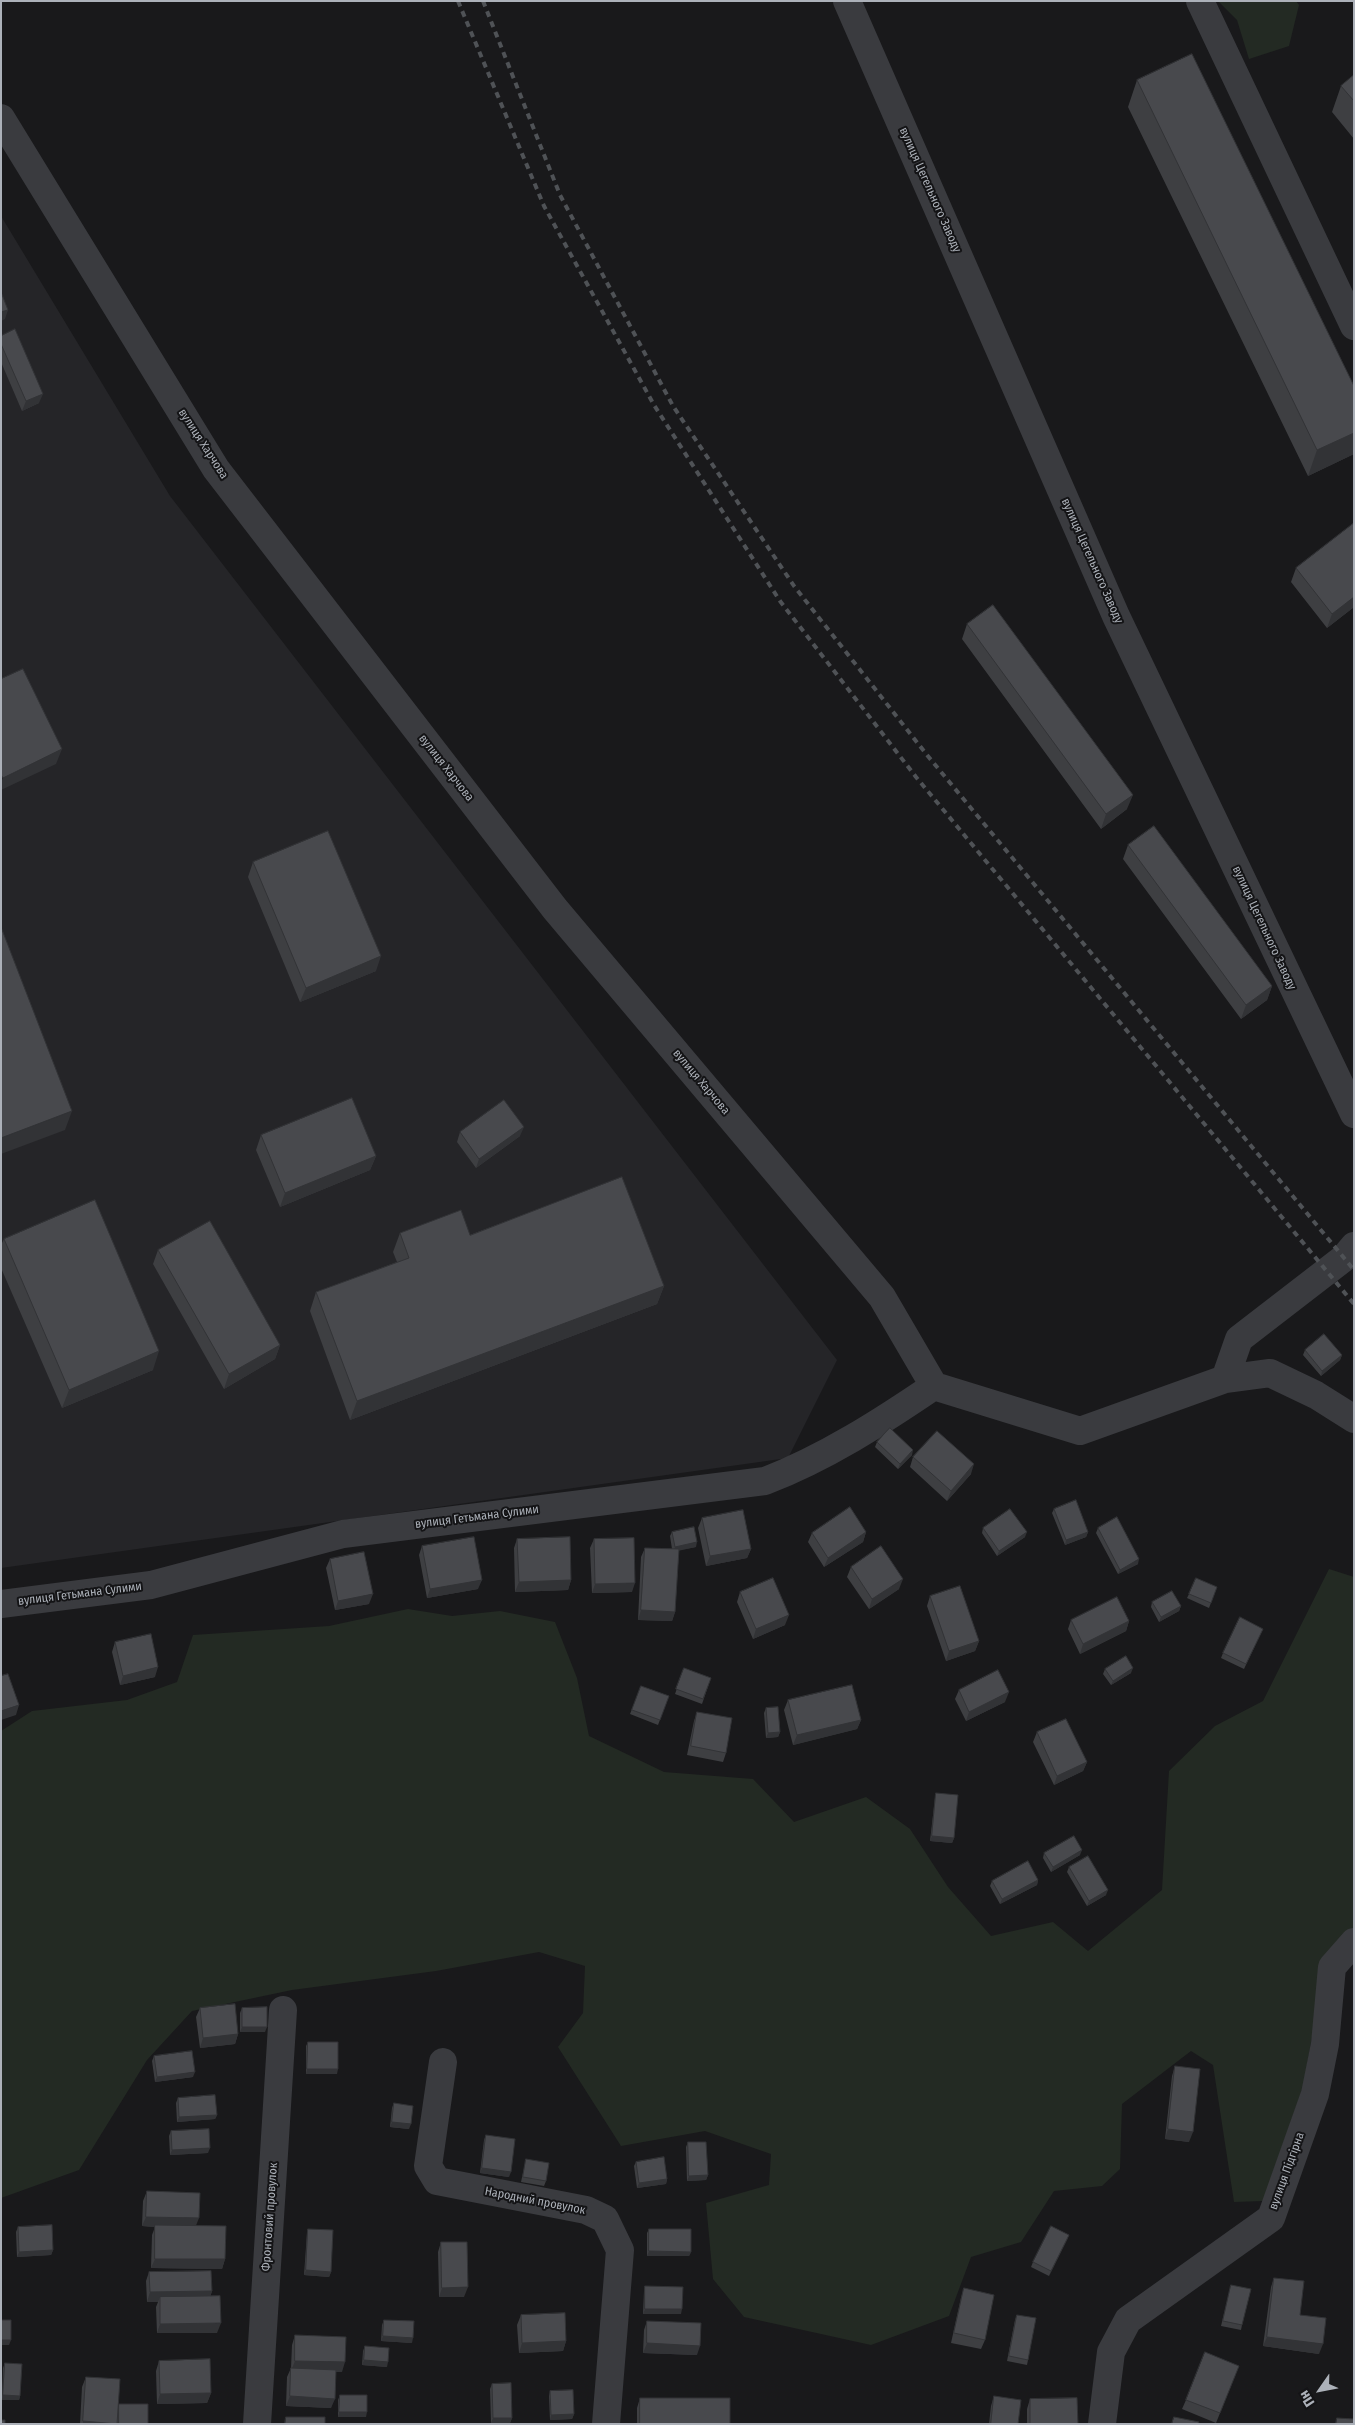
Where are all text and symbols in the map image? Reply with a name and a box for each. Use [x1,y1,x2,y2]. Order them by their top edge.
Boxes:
street label: вулиця Цегельного Заводу [896,125,964,255]
street label: вулиця Харчова [175,406,231,482]
street label: вулиця Цегельного Заводу [1058,496,1126,626]
street label: вулиця Харчова [415,732,477,804]
street label: вулиця Цегельного Заводу [1229,864,1299,992]
street label: вулиця Харчова [669,1046,733,1118]
street label: вулиця Гетьмана Сулими [414,1502,540,1532]
street label: вулиця Гетьмана Сулими [17,1579,143,1609]
street label: вулиця Підгірна [1266,2130,1308,2212]
street label: Фронтовий провулок [259,2162,281,2272]
street label: Народний провулок [483,2184,587,2218]
north arrow [1295,2365,1345,2415]
text: Пн [1296,2387,1318,2410]

